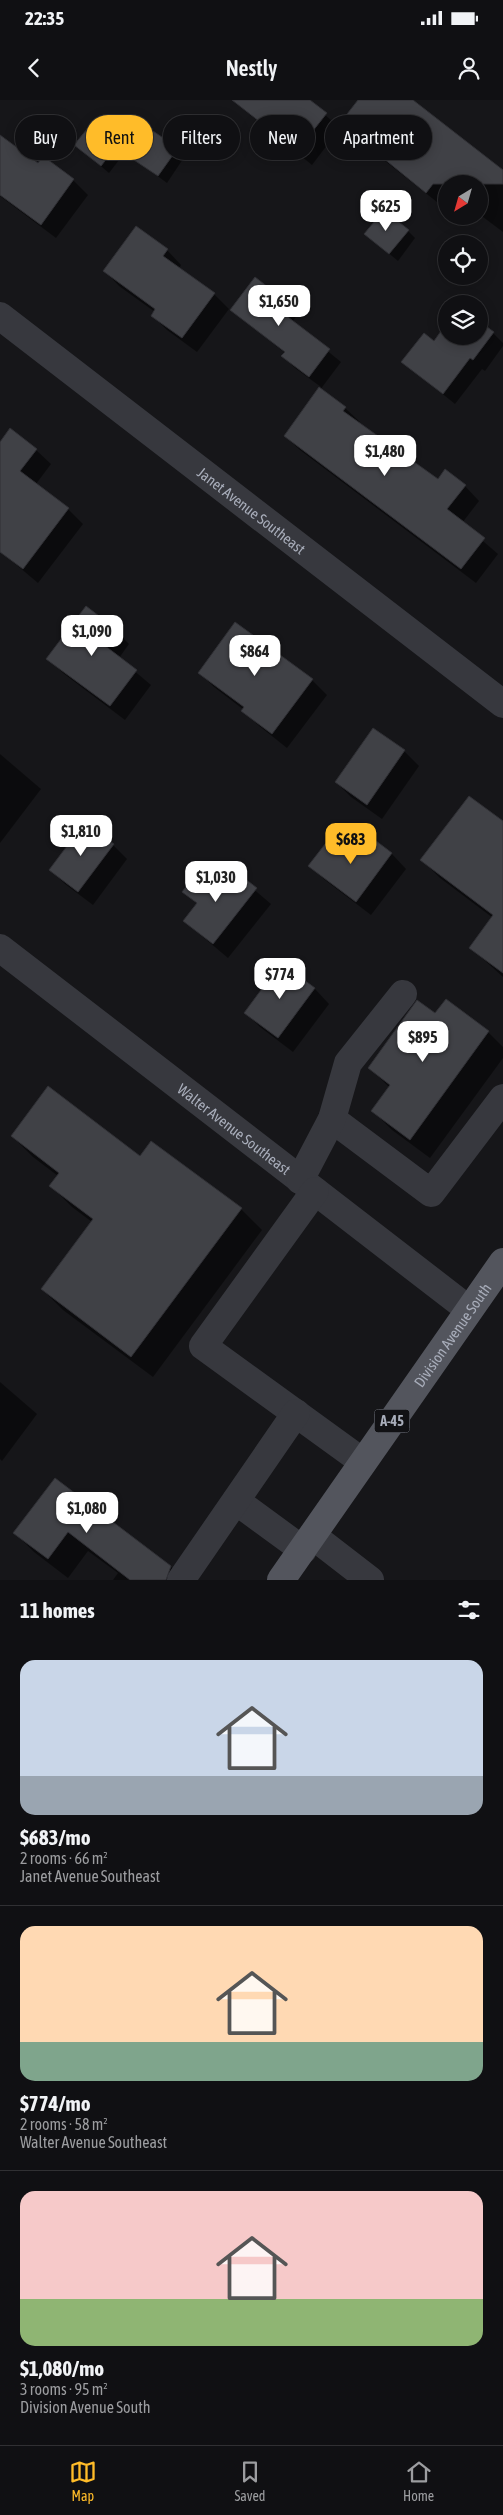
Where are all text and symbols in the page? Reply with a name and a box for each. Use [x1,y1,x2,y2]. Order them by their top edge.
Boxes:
text: 22:35 [25,7,64,29]
icon: back [20,54,48,82]
icon: person [455,54,483,82]
text: Nestly [226,55,277,81]
chip: Buy [15,115,76,160]
chip: Rent [86,115,153,160]
chip: Filters [163,115,240,160]
chip: New [250,115,315,160]
chip: Apartment [325,115,432,160]
north arrow [438,175,488,225]
map controls [438,175,488,345]
pin: $625 [356,190,416,232]
text: $625 [371,197,401,215]
button: locate [438,235,488,285]
pin: $1,650 [238,284,320,327]
text: $1,650 [259,292,299,310]
button: layers [438,295,488,345]
pin: $1,480 [344,434,426,477]
text: $1,480 [365,442,405,460]
street label: Janet Avenue Southeast [195,463,309,557]
pin: $1,090 [51,614,133,657]
text: $1,090 [72,622,112,640]
pin: $864 [225,634,285,677]
text: $864 [240,642,270,660]
pin: $1,810 [40,814,122,857]
text: $1,810 [61,822,101,840]
pin: $683 [321,822,381,865]
text: $683 [336,830,366,848]
pin: $1,030 [175,860,257,903]
text: $1,030 [196,868,236,886]
pin: $774 [250,958,310,1000]
text: $774 [265,965,295,983]
pin: $895 [393,1020,453,1063]
text: $895 [408,1028,438,1046]
street label: Walter Avenue Southeast [174,1080,294,1178]
street label: Division Avenue South [410,1280,494,1390]
road number: A-45 [374,1410,410,1432]
pin: $1,080 [46,1492,128,1534]
text: $1,080 [67,1499,107,1517]
icon: filters [455,1596,483,1624]
text: 11 homes [20,1598,95,1622]
icon: home [207,1693,297,1783]
text: $683/mo [20,1825,91,1849]
text: 2 rooms · 66 m² [20,1849,108,1867]
text: Janet Avenue Southeast [20,1867,160,1885]
icon: home [207,1958,297,2048]
text: $774/mo [20,2091,91,2115]
text: 2 rooms · 58 m² [20,2115,108,2133]
text: Walter Avenue Southeast [20,2133,167,2151]
icon: home [207,2223,297,2313]
text: $1,080/mo [20,2356,104,2380]
text: 3 rooms · 95 m² [20,2380,108,2398]
text: Division Avenue South [20,2398,151,2416]
tab: Map [69,2458,97,2504]
tab: Saved [234,2458,265,2504]
tab: Home [403,2458,434,2504]

